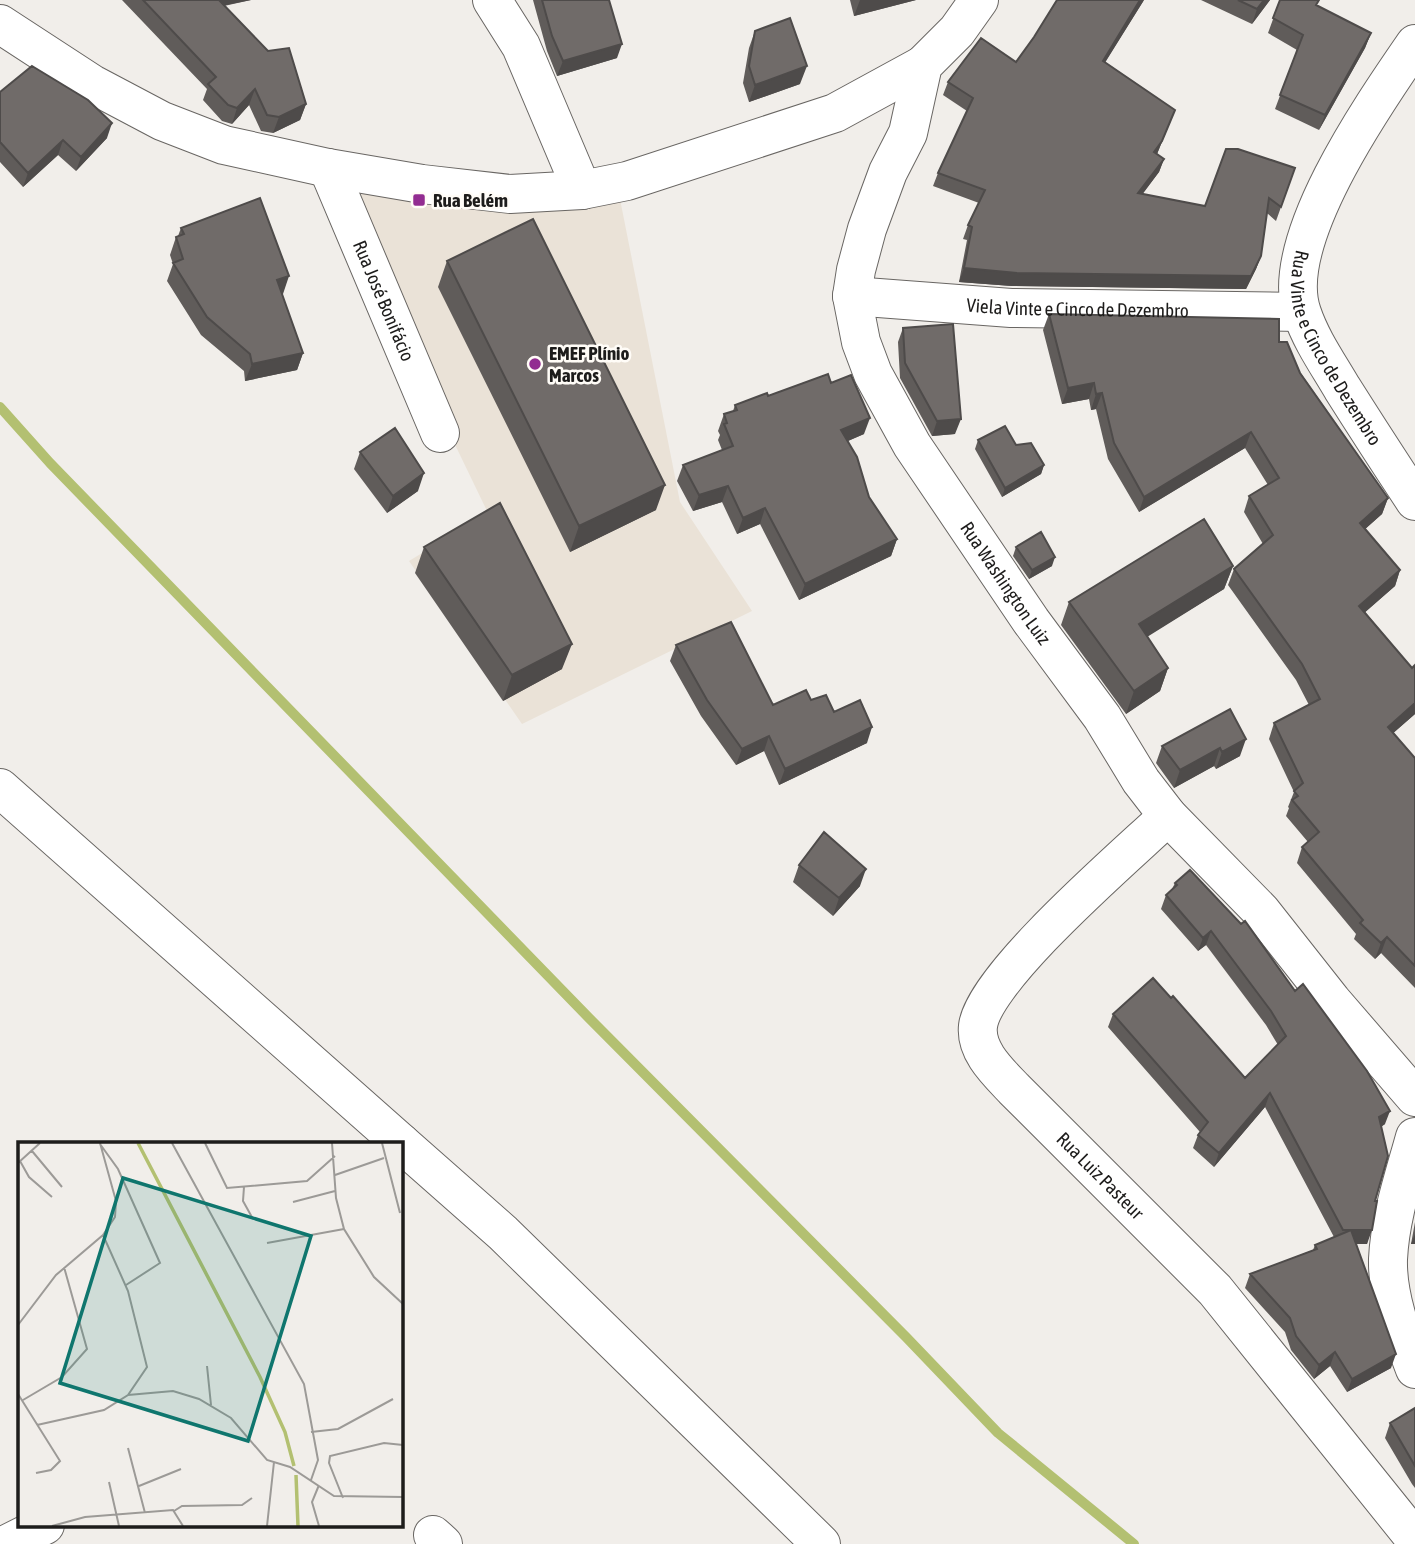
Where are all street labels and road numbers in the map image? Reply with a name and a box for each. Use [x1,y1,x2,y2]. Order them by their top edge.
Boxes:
street label: Rua José Bonifácio [349,237,419,364]
street label: Rua Vinte e Cinco de Dezembro [1287,248,1387,449]
street label: Viela Vinte e Cinco de Dezembro [966,294,1189,321]
street label: Rua Washington Luiz [956,518,1056,649]
street label: Rua Luiz Pasteur [1052,1127,1149,1224]

